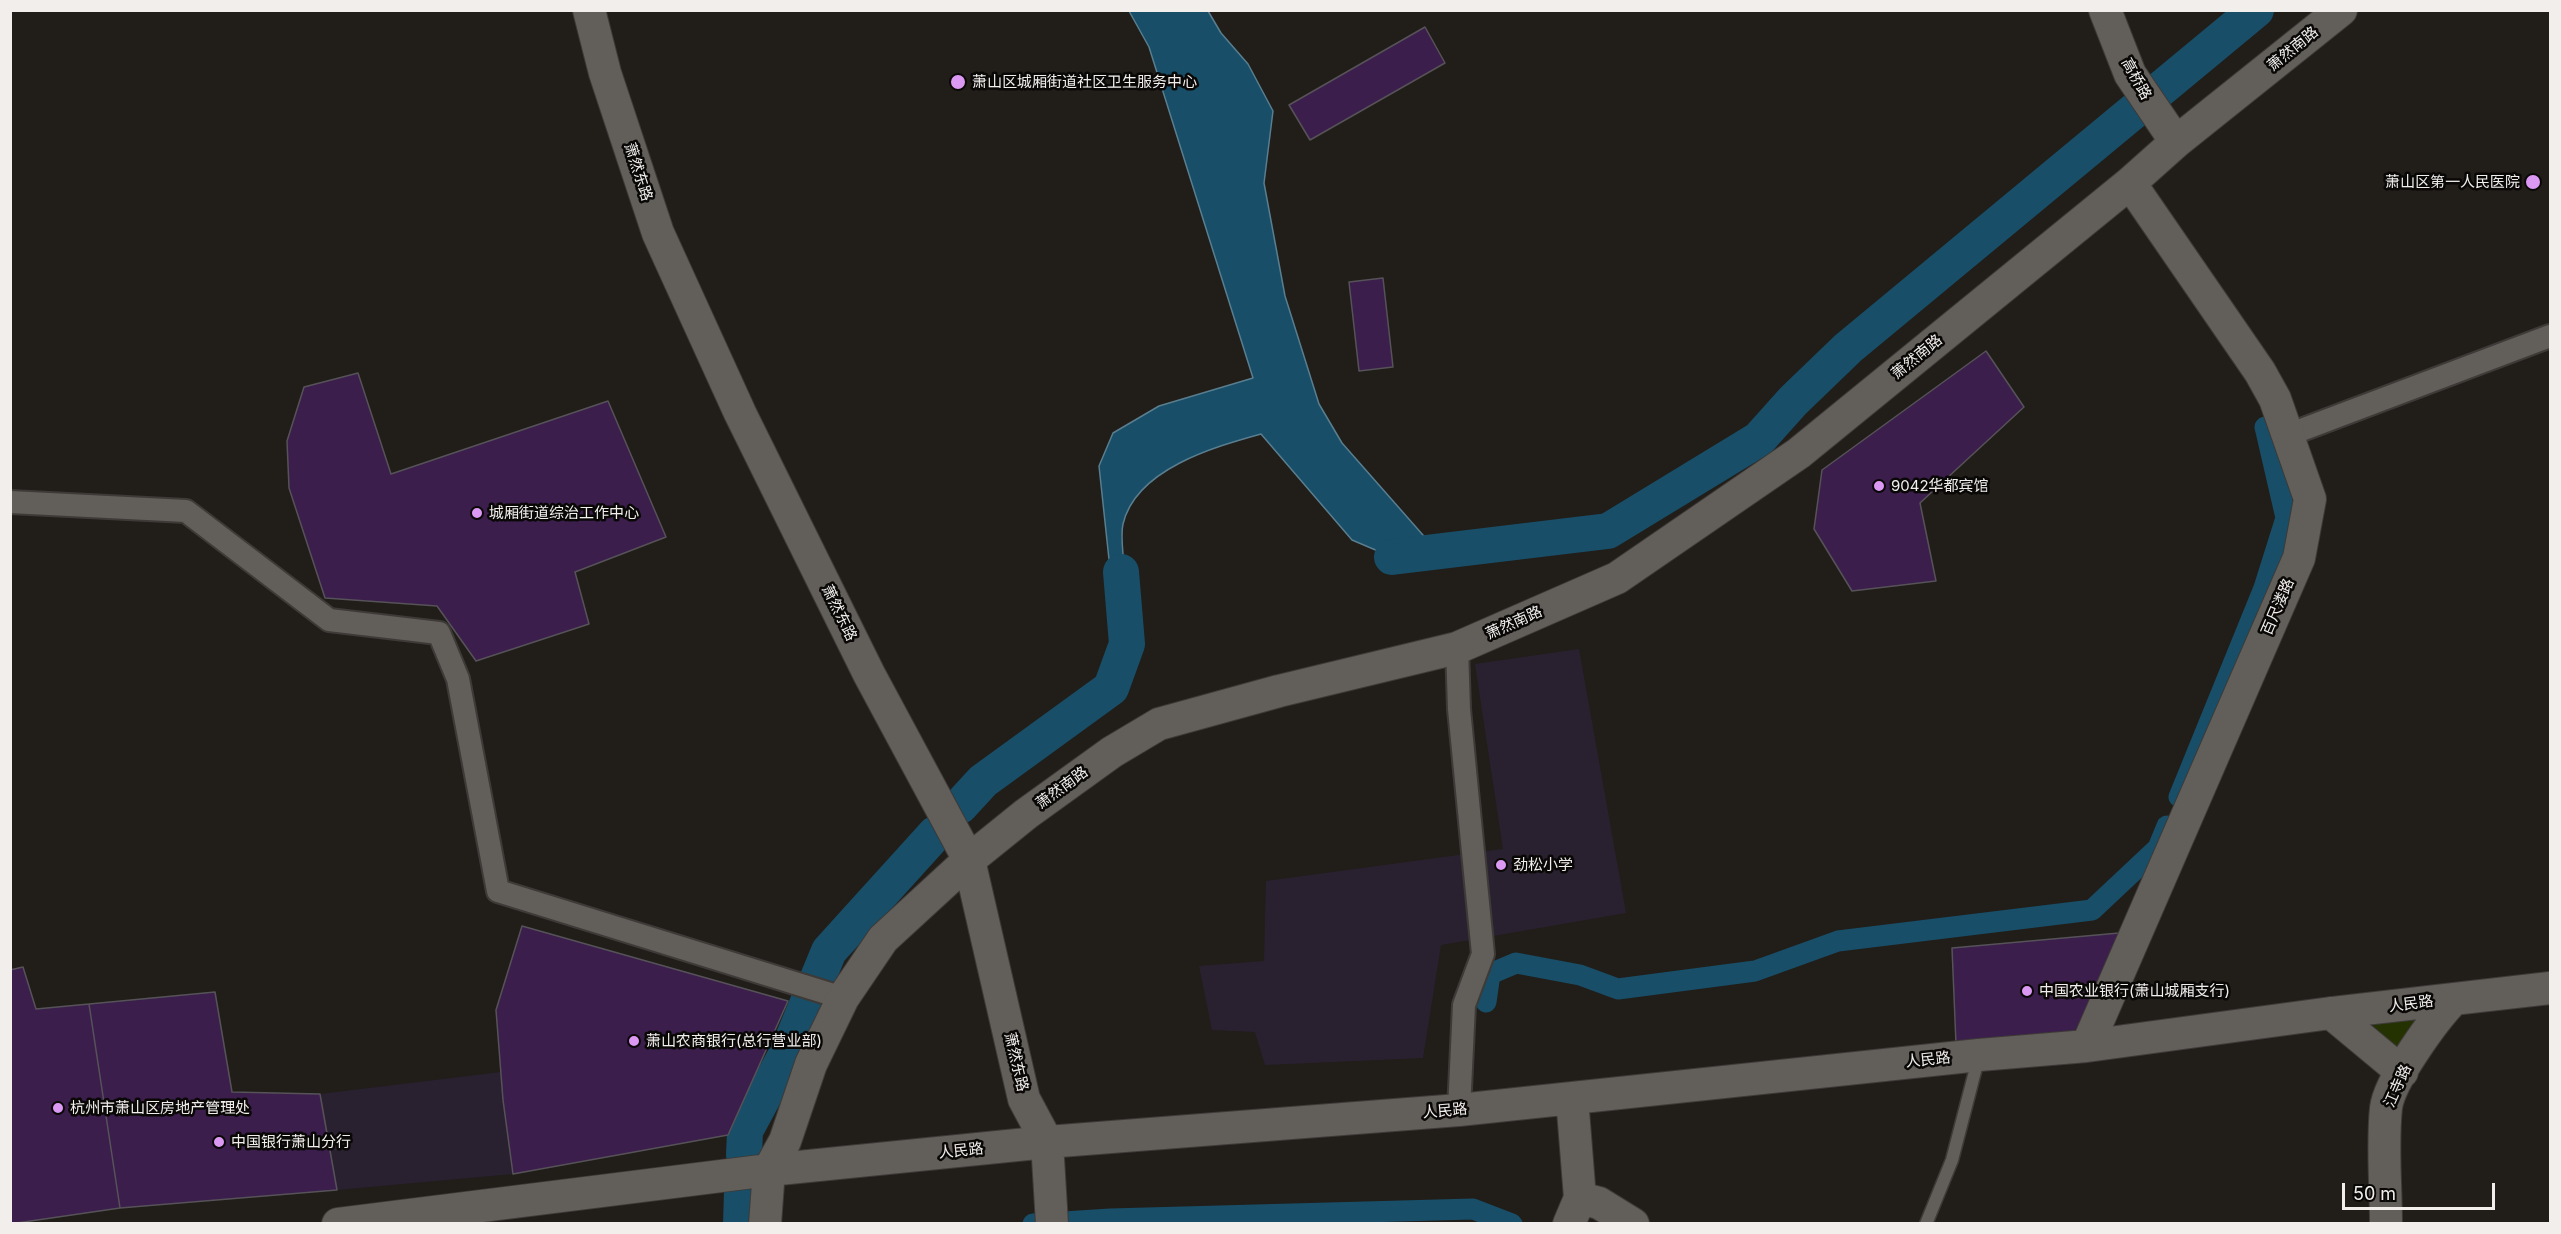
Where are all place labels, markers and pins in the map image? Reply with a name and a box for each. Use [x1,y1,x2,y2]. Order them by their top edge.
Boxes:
marker: 萧山区城厢街道社区卫生服务中心 [949,73,967,91]
place label: 萧山区城厢街道社区卫生服务中心 [972,73,1197,91]
place label: 萧山区第一人民医院 [2385,173,2520,191]
marker: 萧山区第一人民医院 [2524,173,2542,191]
place label: 9042华都宾馆 [1891,477,1989,495]
marker: 9042华都宾馆 [1872,479,1886,493]
place label: 城厢街道综治工作中心 [489,504,639,522]
marker: 城厢街道综治工作中心 [470,506,484,520]
place label: 劲松小学 [1513,856,1573,874]
marker: 劲松小学 [1494,858,1508,872]
place label: 中国农业银行(萧山城厢支行) [2039,982,2230,1000]
marker: 中国农业银行(萧山城厢支行) [2020,984,2034,998]
place label: 萧山农商银行(总行营业部) [646,1032,822,1050]
marker: 萧山农商银行(总行营业部) [627,1034,641,1048]
place label: 杭州市萧山区房地产管理处 [70,1099,250,1117]
marker: 杭州市萧山区房地产管理处 [51,1101,65,1115]
place label: 中国银行萧山分行 [231,1133,351,1151]
marker: 中国银行萧山分行 [212,1135,226,1149]

